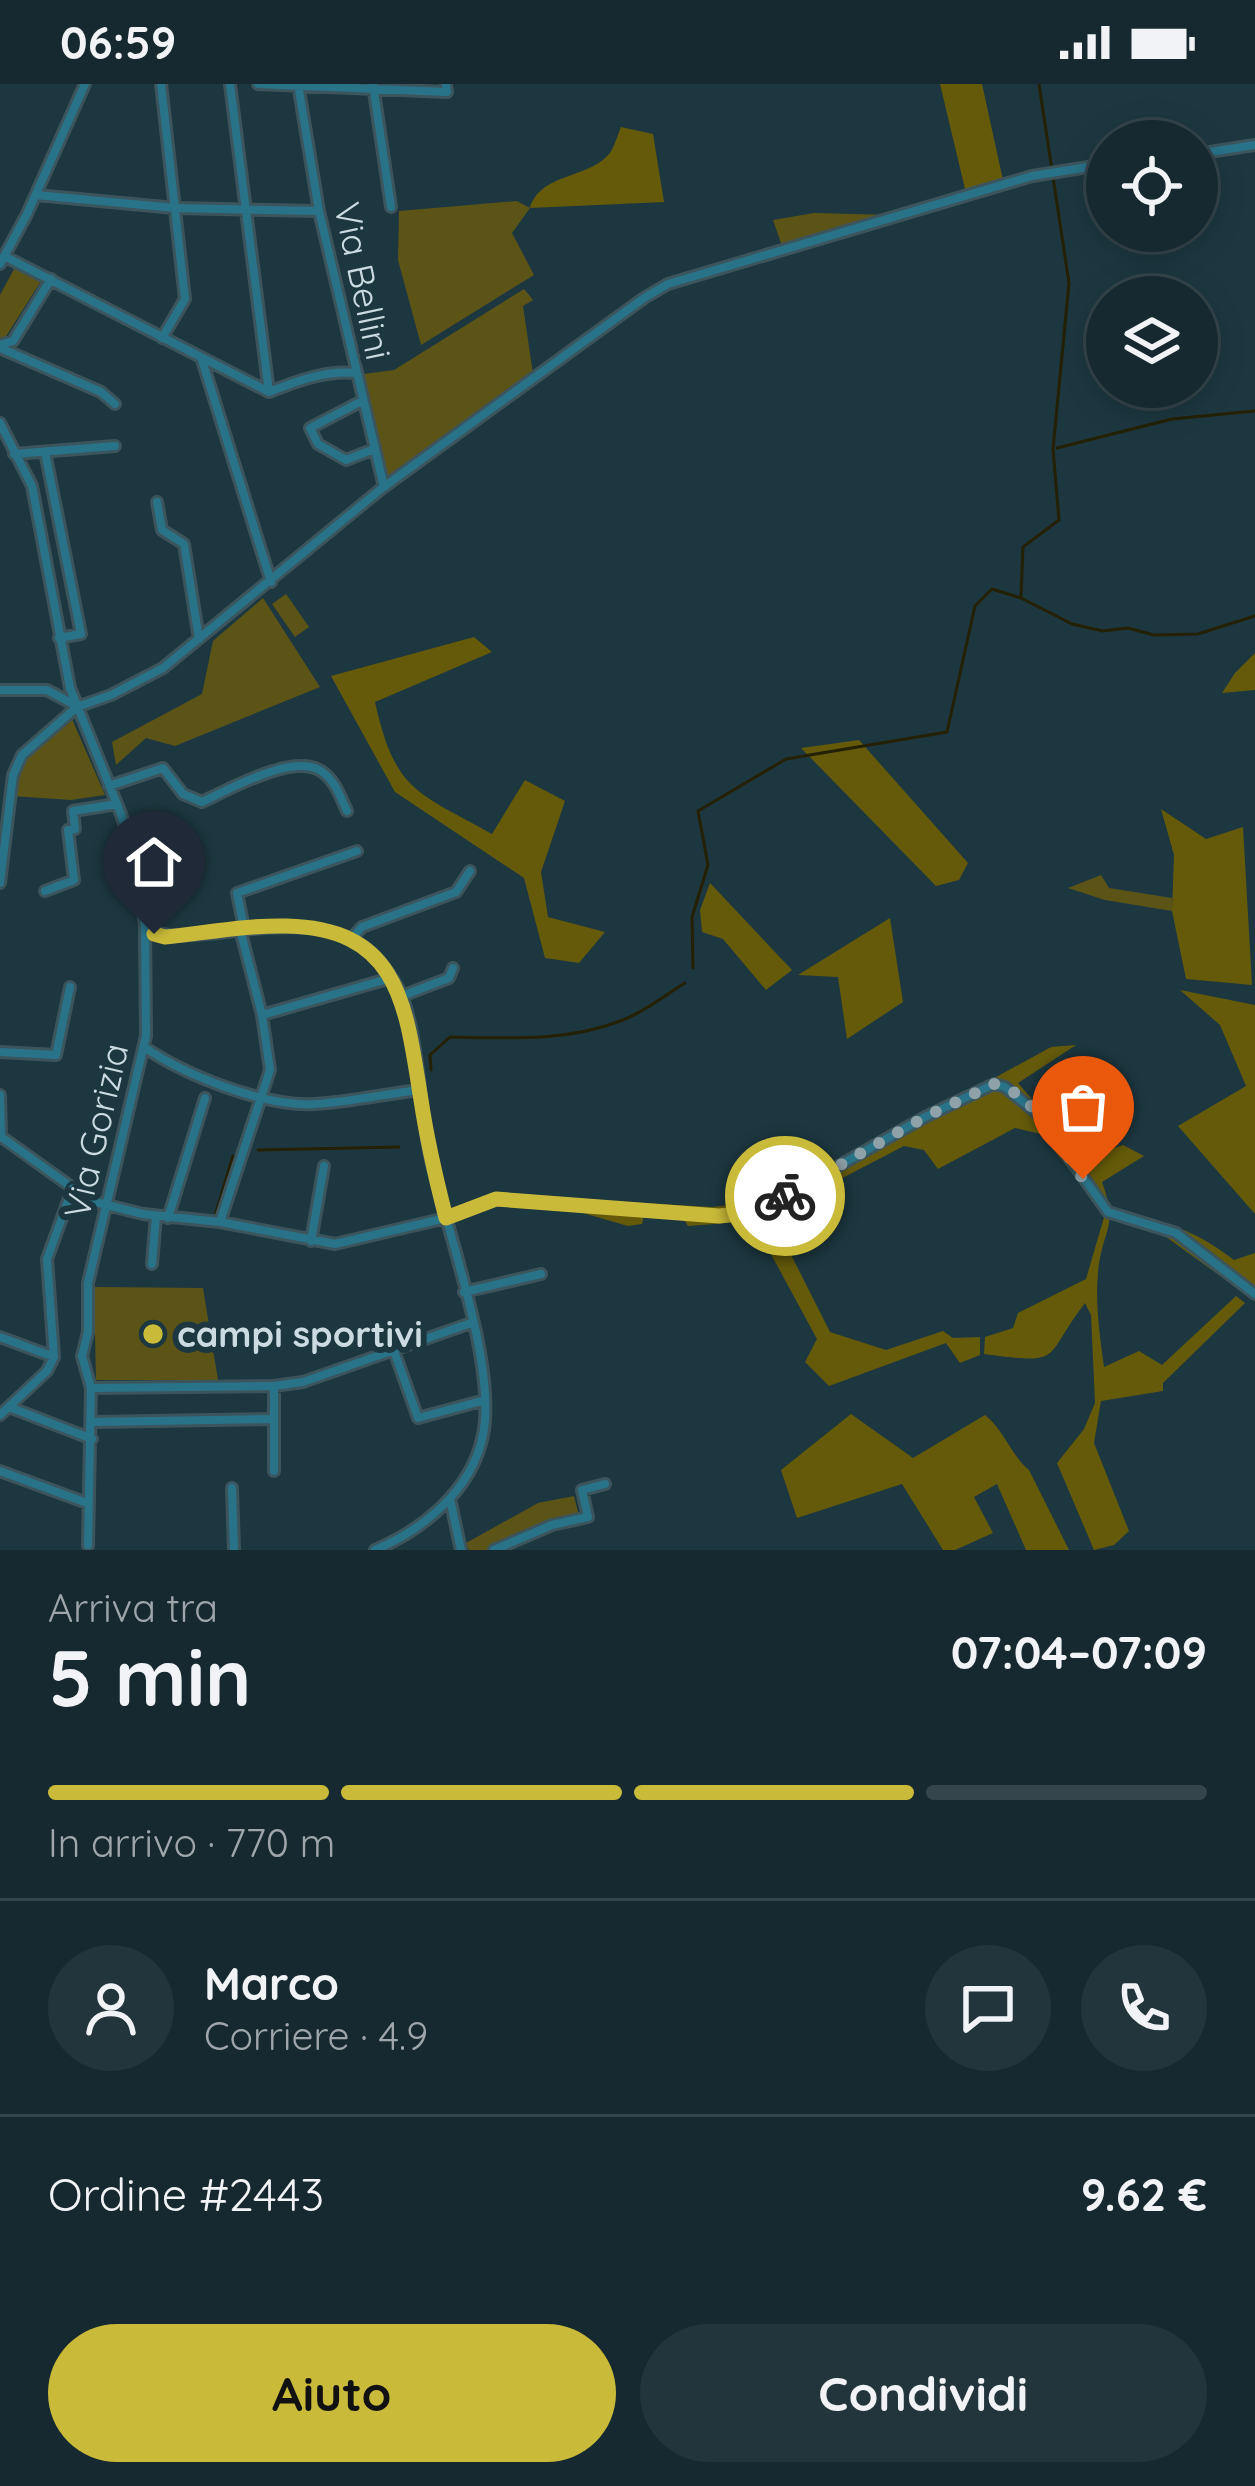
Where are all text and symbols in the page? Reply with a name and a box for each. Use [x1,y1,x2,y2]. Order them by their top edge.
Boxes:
text: 06:59 [60,14,176,70]
map controls [1086,120,1218,408]
button: locate [1086,120,1218,252]
street label: Via Bellini [325,198,402,364]
button: layers [1086,276,1218,408]
pin [103,811,205,934]
icon: home [121,829,187,895]
street label: Via Gorizia [54,1039,138,1223]
pin [1032,1056,1134,1179]
icon: bag [1050,1074,1116,1140]
courier [725,1136,845,1256]
icon: bike [752,1163,818,1229]
place label: campi sportivi [177,1311,423,1356]
marker: campi sportivi [140,1321,166,1347]
text: Arriva tra [48,1583,218,1632]
text: 07:04–07:09 [951,1624,1207,1680]
text: 5 min [48,1628,252,1726]
text: In arrivo · 770 m [48,1818,335,1867]
button: person [48,1945,174,2071]
button: chat [925,1945,1051,2071]
button: phone [1081,1945,1207,2071]
text: Marco [204,1955,339,2011]
text: Corriere · 4.9 [204,2011,428,2060]
text: Ordine #2443 [48,2166,324,2222]
text: 9.62 € [1081,2166,1207,2222]
button: Aiuto [48,2324,616,2462]
button: Condividi [640,2324,1207,2462]

